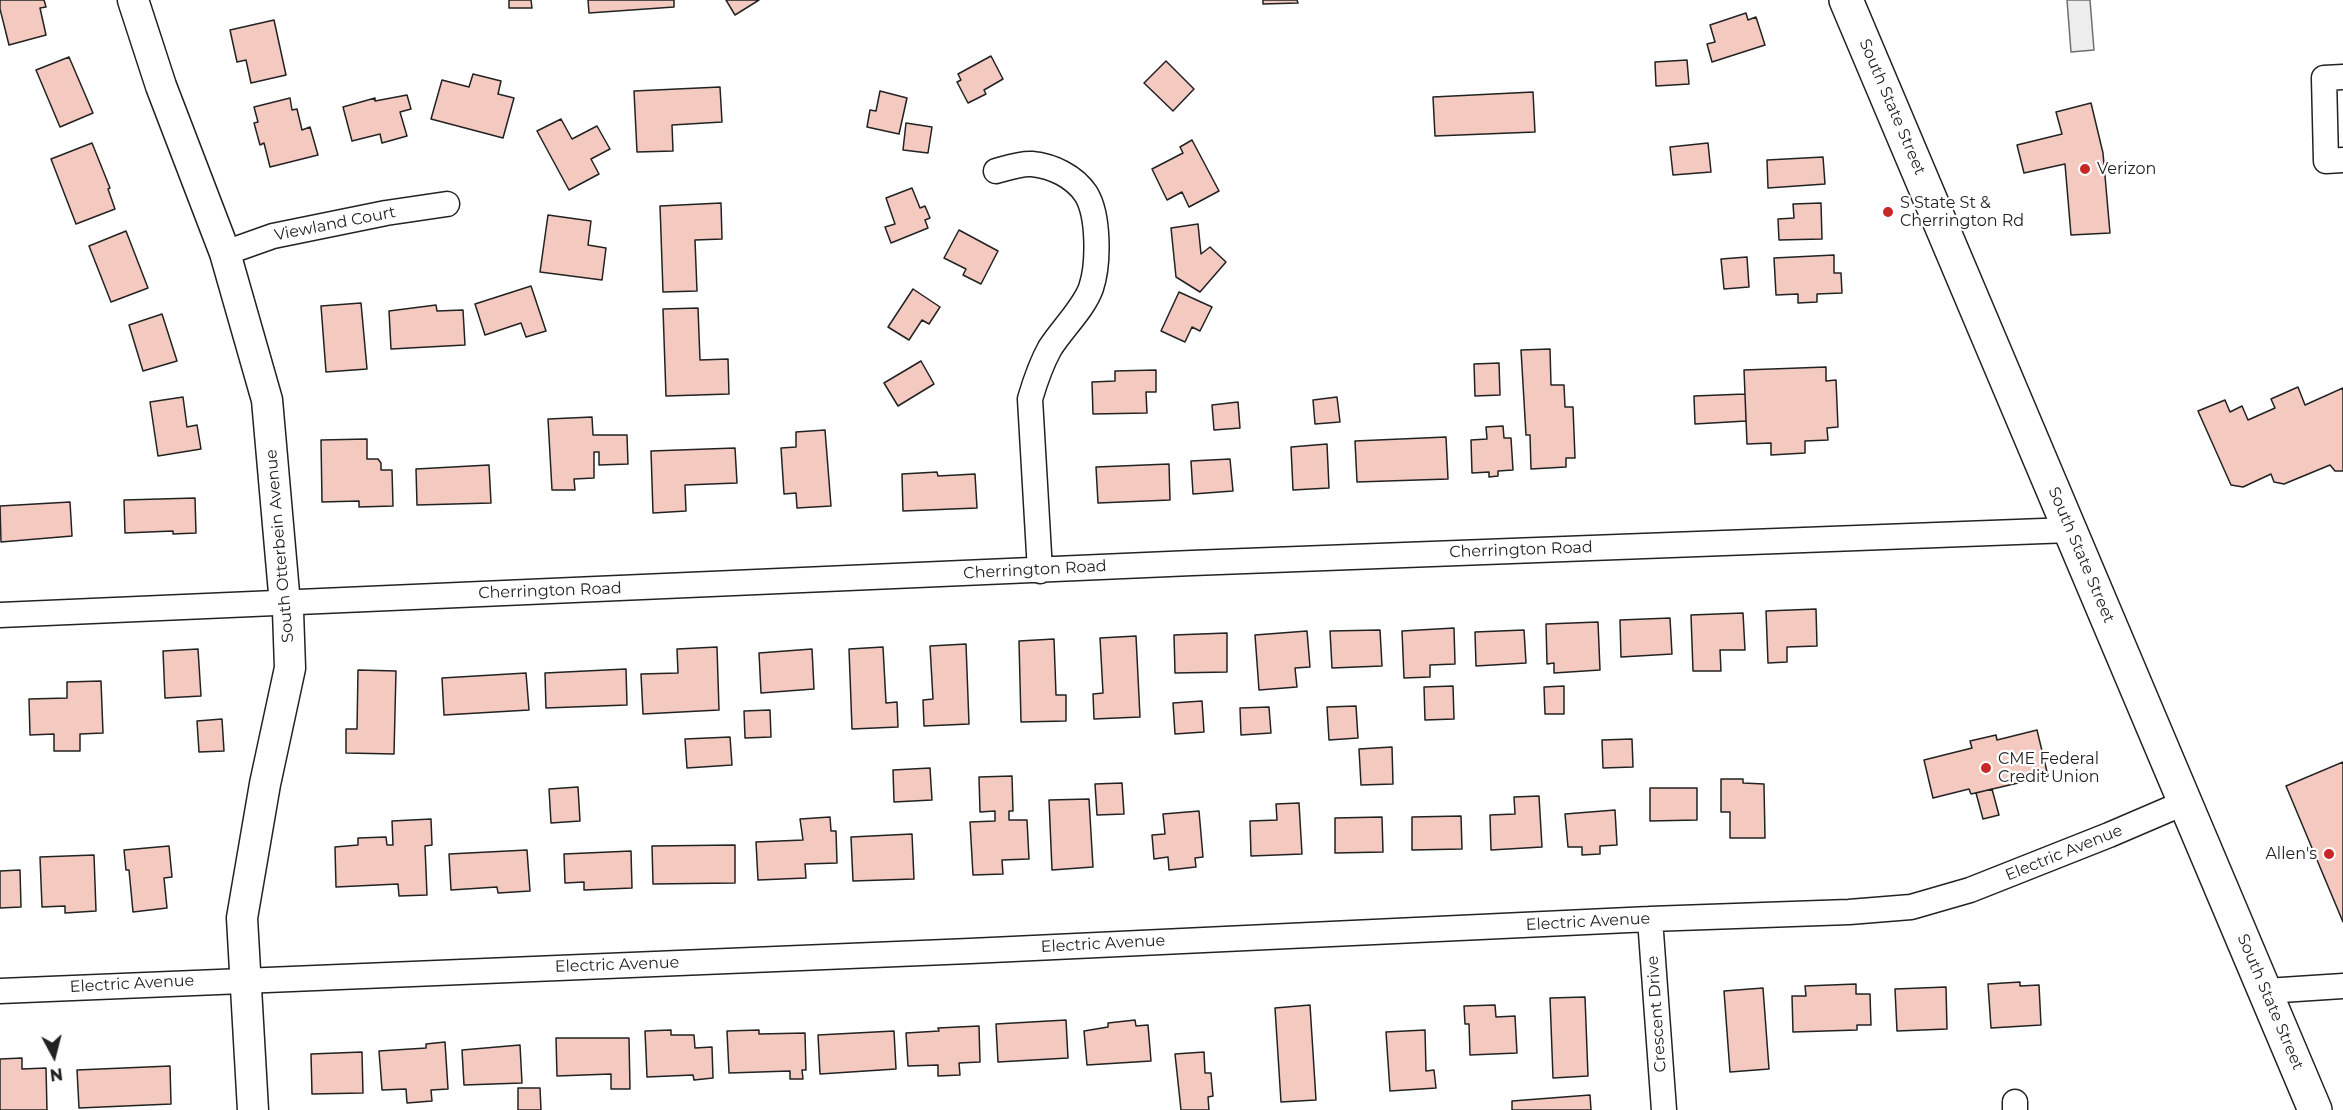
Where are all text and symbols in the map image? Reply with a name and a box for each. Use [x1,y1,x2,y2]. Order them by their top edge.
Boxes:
street label: South State Street [1855,36,1929,178]
place label: Verizon [2097,159,2156,179]
marker: Verizon [2078,162,2092,176]
place label: S State St & Cherrington Rd [1900,193,2024,231]
street label: Viewland Court [273,203,397,245]
marker: S State St & Cherrington Rd [1881,205,1895,219]
street label: South Otterbein Avenue [262,448,298,644]
street label: South State Street [2044,484,2118,626]
street label: Cherrington Road [1449,538,1593,562]
street label: Cherrington Road [963,557,1107,583]
street label: Cherrington Road [478,579,622,603]
place label: CME Federal Credit Union [1998,749,2100,787]
marker: CME Federal Credit Union [1979,761,1993,775]
street label: Electric Avenue [2003,821,2125,885]
place label: Allen's [2265,844,2317,864]
marker: Allen's [2322,847,2336,861]
street label: Electric Avenue [1525,909,1651,935]
street label: Electric Avenue [1040,931,1166,957]
street label: South State Street [2233,931,2307,1073]
street label: Electric Avenue [554,953,680,977]
street label: Crescent Drive [1643,955,1671,1073]
street label: Electric Avenue [69,971,195,997]
north arrow [24,1026,84,1086]
text: N [49,1064,64,1085]

